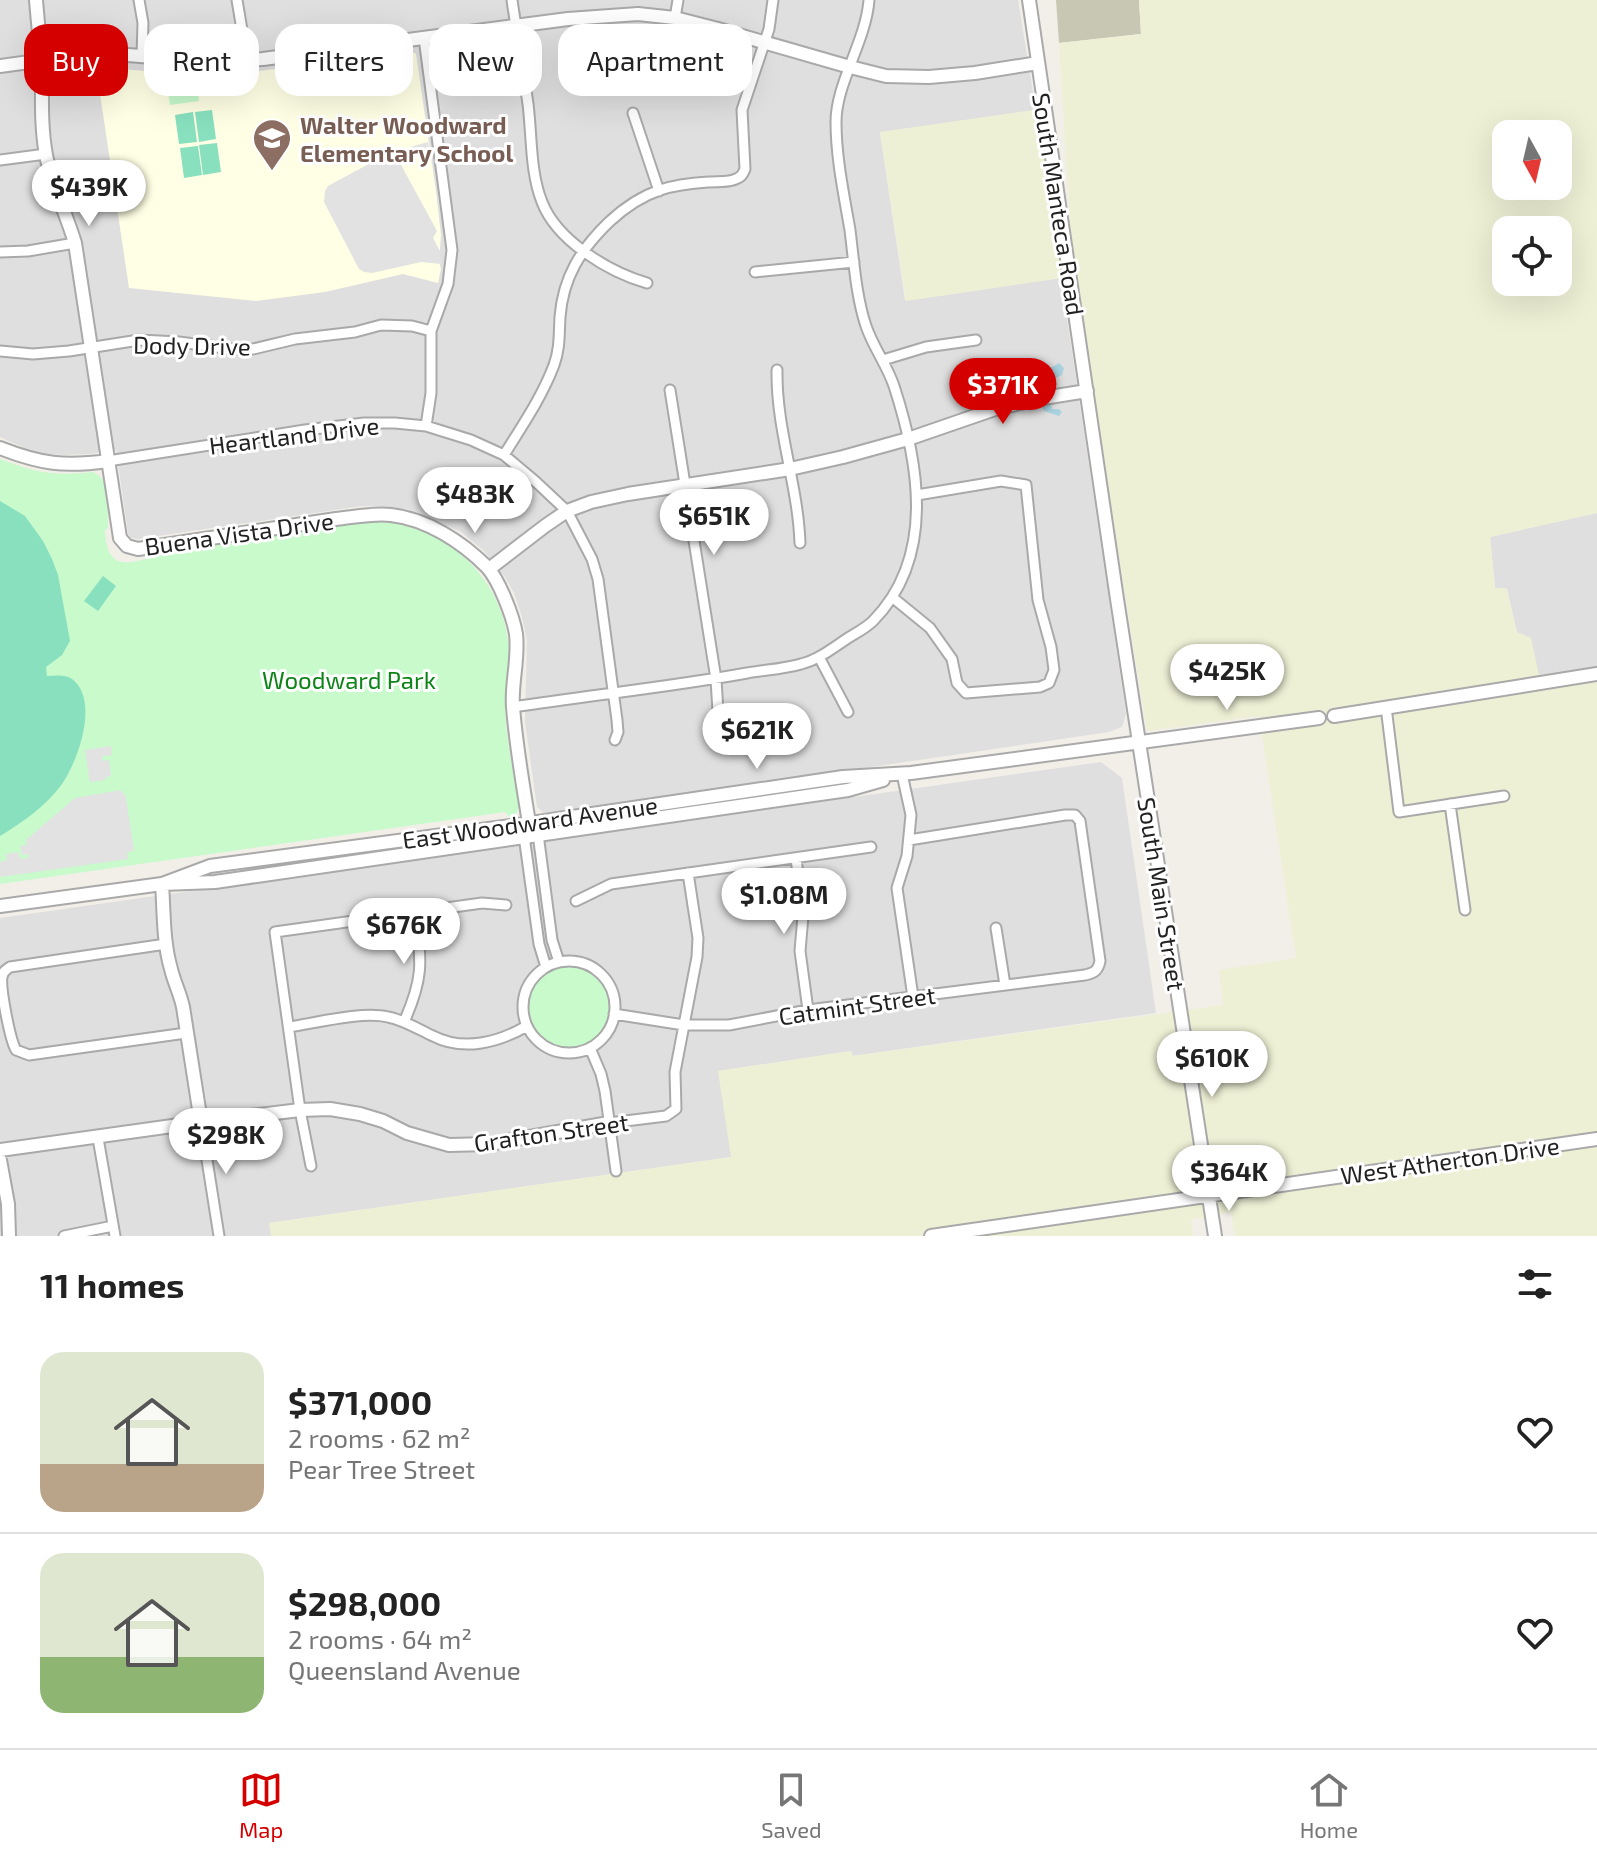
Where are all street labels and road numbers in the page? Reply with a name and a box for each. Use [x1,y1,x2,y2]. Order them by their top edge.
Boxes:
street label: South Manteca Road [1027,91,1091,317]
street label: Dody Drive [133,329,251,361]
street label: Heartland Drive [207,410,381,460]
street label: Buena Vista Drive [143,505,335,561]
street label: East Woodward Avenue [400,790,660,854]
street label: South Main Street [1132,795,1192,993]
street label: Catmint Street [777,980,937,1030]
street label: Grafton Street [472,1107,630,1157]
street label: West Atherton Drive [1339,1130,1561,1190]

